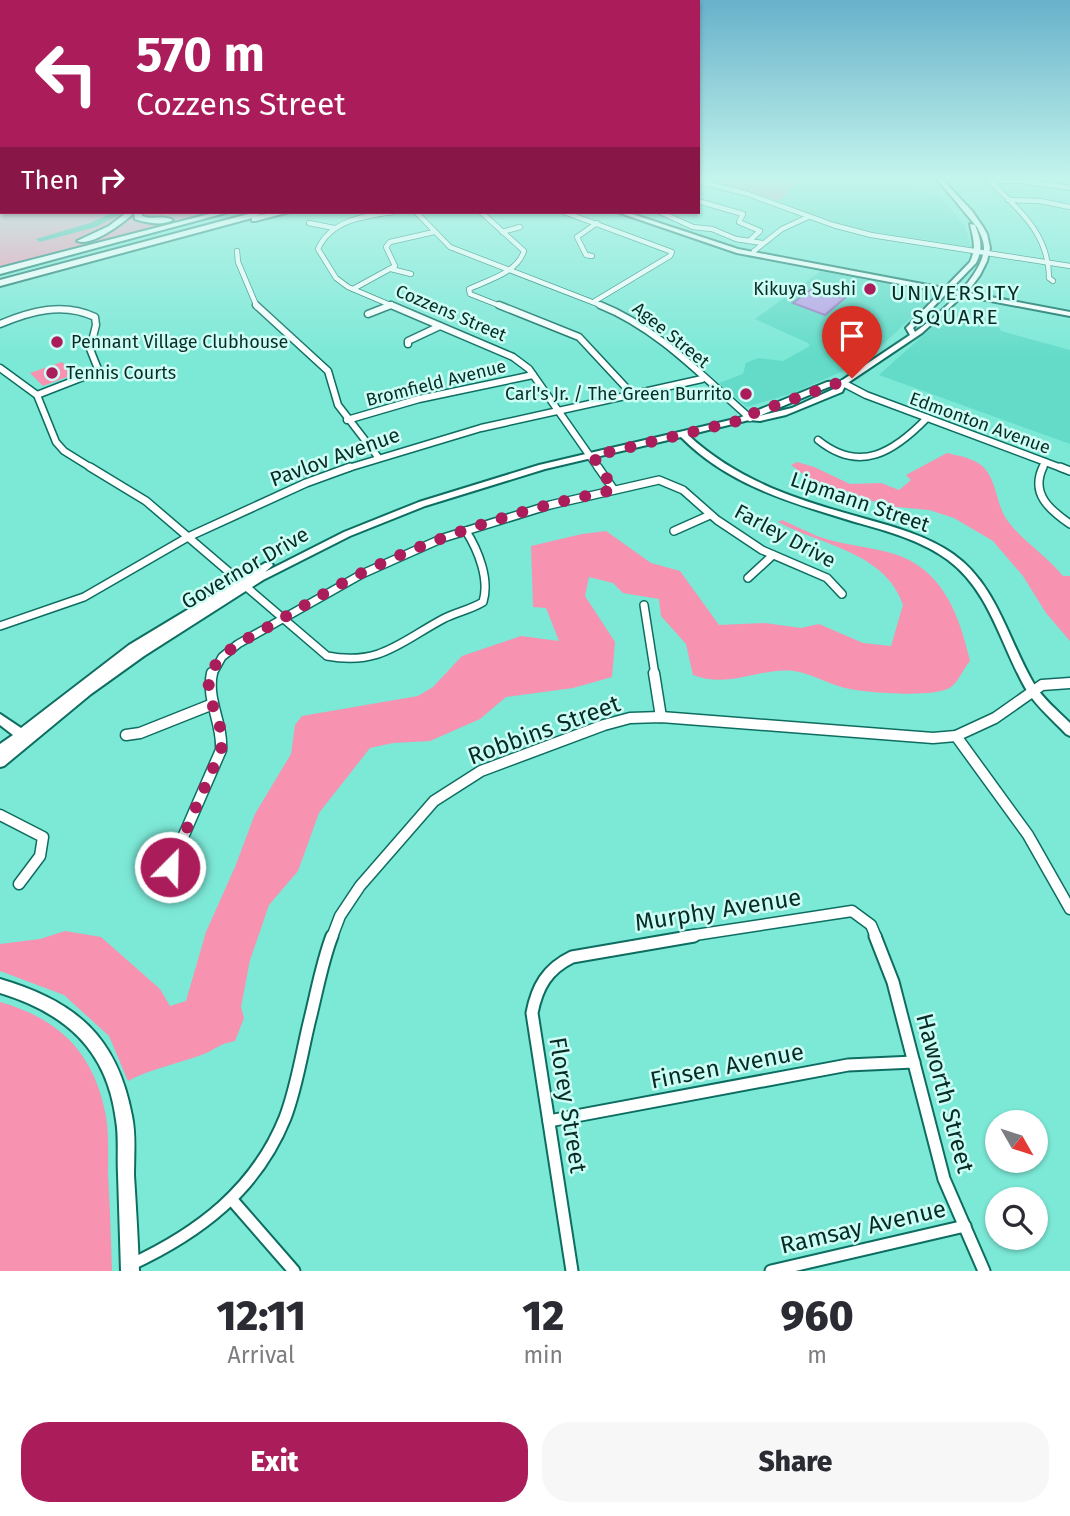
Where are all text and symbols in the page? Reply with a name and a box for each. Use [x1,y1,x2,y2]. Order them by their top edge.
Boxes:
text: 570 m [136,25,265,84]
icon: left [21,28,112,119]
text: Cozzens Street [136,85,346,123]
icon: right [93,161,131,199]
text: Then [21,165,79,196]
place label: Kikuya Sushi [753,278,856,300]
street label: Cozzens Street [392,280,510,346]
district label: UNIVERSITY SQUARE [891,280,1021,330]
marker: Kikuya Sushi [862,281,878,297]
street label: Agee Street [628,297,714,373]
pin [822,306,882,378]
icon: arrive [833,317,871,355]
place label: Pennant Village Clubhouse [71,331,288,353]
marker: Pennant Village Clubhouse [49,334,65,350]
street label: Bromfield Avenue [364,355,508,411]
place label: Tennis Courts [66,362,176,384]
marker: Tennis Courts [44,365,60,381]
place label: Carl's Jr. / The Green Burrito [505,383,732,405]
marker: Carl's Jr. / The Green Burrito [738,386,754,402]
street label: Edmonton Avenue [907,387,1053,459]
street label: Pavlov Avenue [267,421,403,493]
street label: Lipmann Street [787,466,933,538]
street label: Farley Drive [730,498,840,574]
street label: Governor Drive [177,521,313,615]
street label: Robbins Street [464,689,624,771]
position arrow [133,830,207,904]
street label: Murphy Avenue [633,883,803,937]
street label: Haworth Street [910,1010,980,1176]
street label: Florey Street [543,1035,593,1175]
street label: Finsen Avenue [648,1037,806,1095]
north arrow [985,1110,1048,1172]
map controls [985,1110,1048,1250]
button: search [985,1187,1048,1250]
street label: Ramsay Avenue [777,1194,949,1260]
text: 12:11 [216,1291,306,1341]
text: 12 [522,1291,564,1341]
text: 960 [781,1291,854,1341]
text: Arrival [227,1341,295,1369]
text: min [523,1341,563,1369]
text: m [807,1341,827,1369]
button: Exit [21,1422,528,1502]
button: Share [542,1422,1049,1502]

